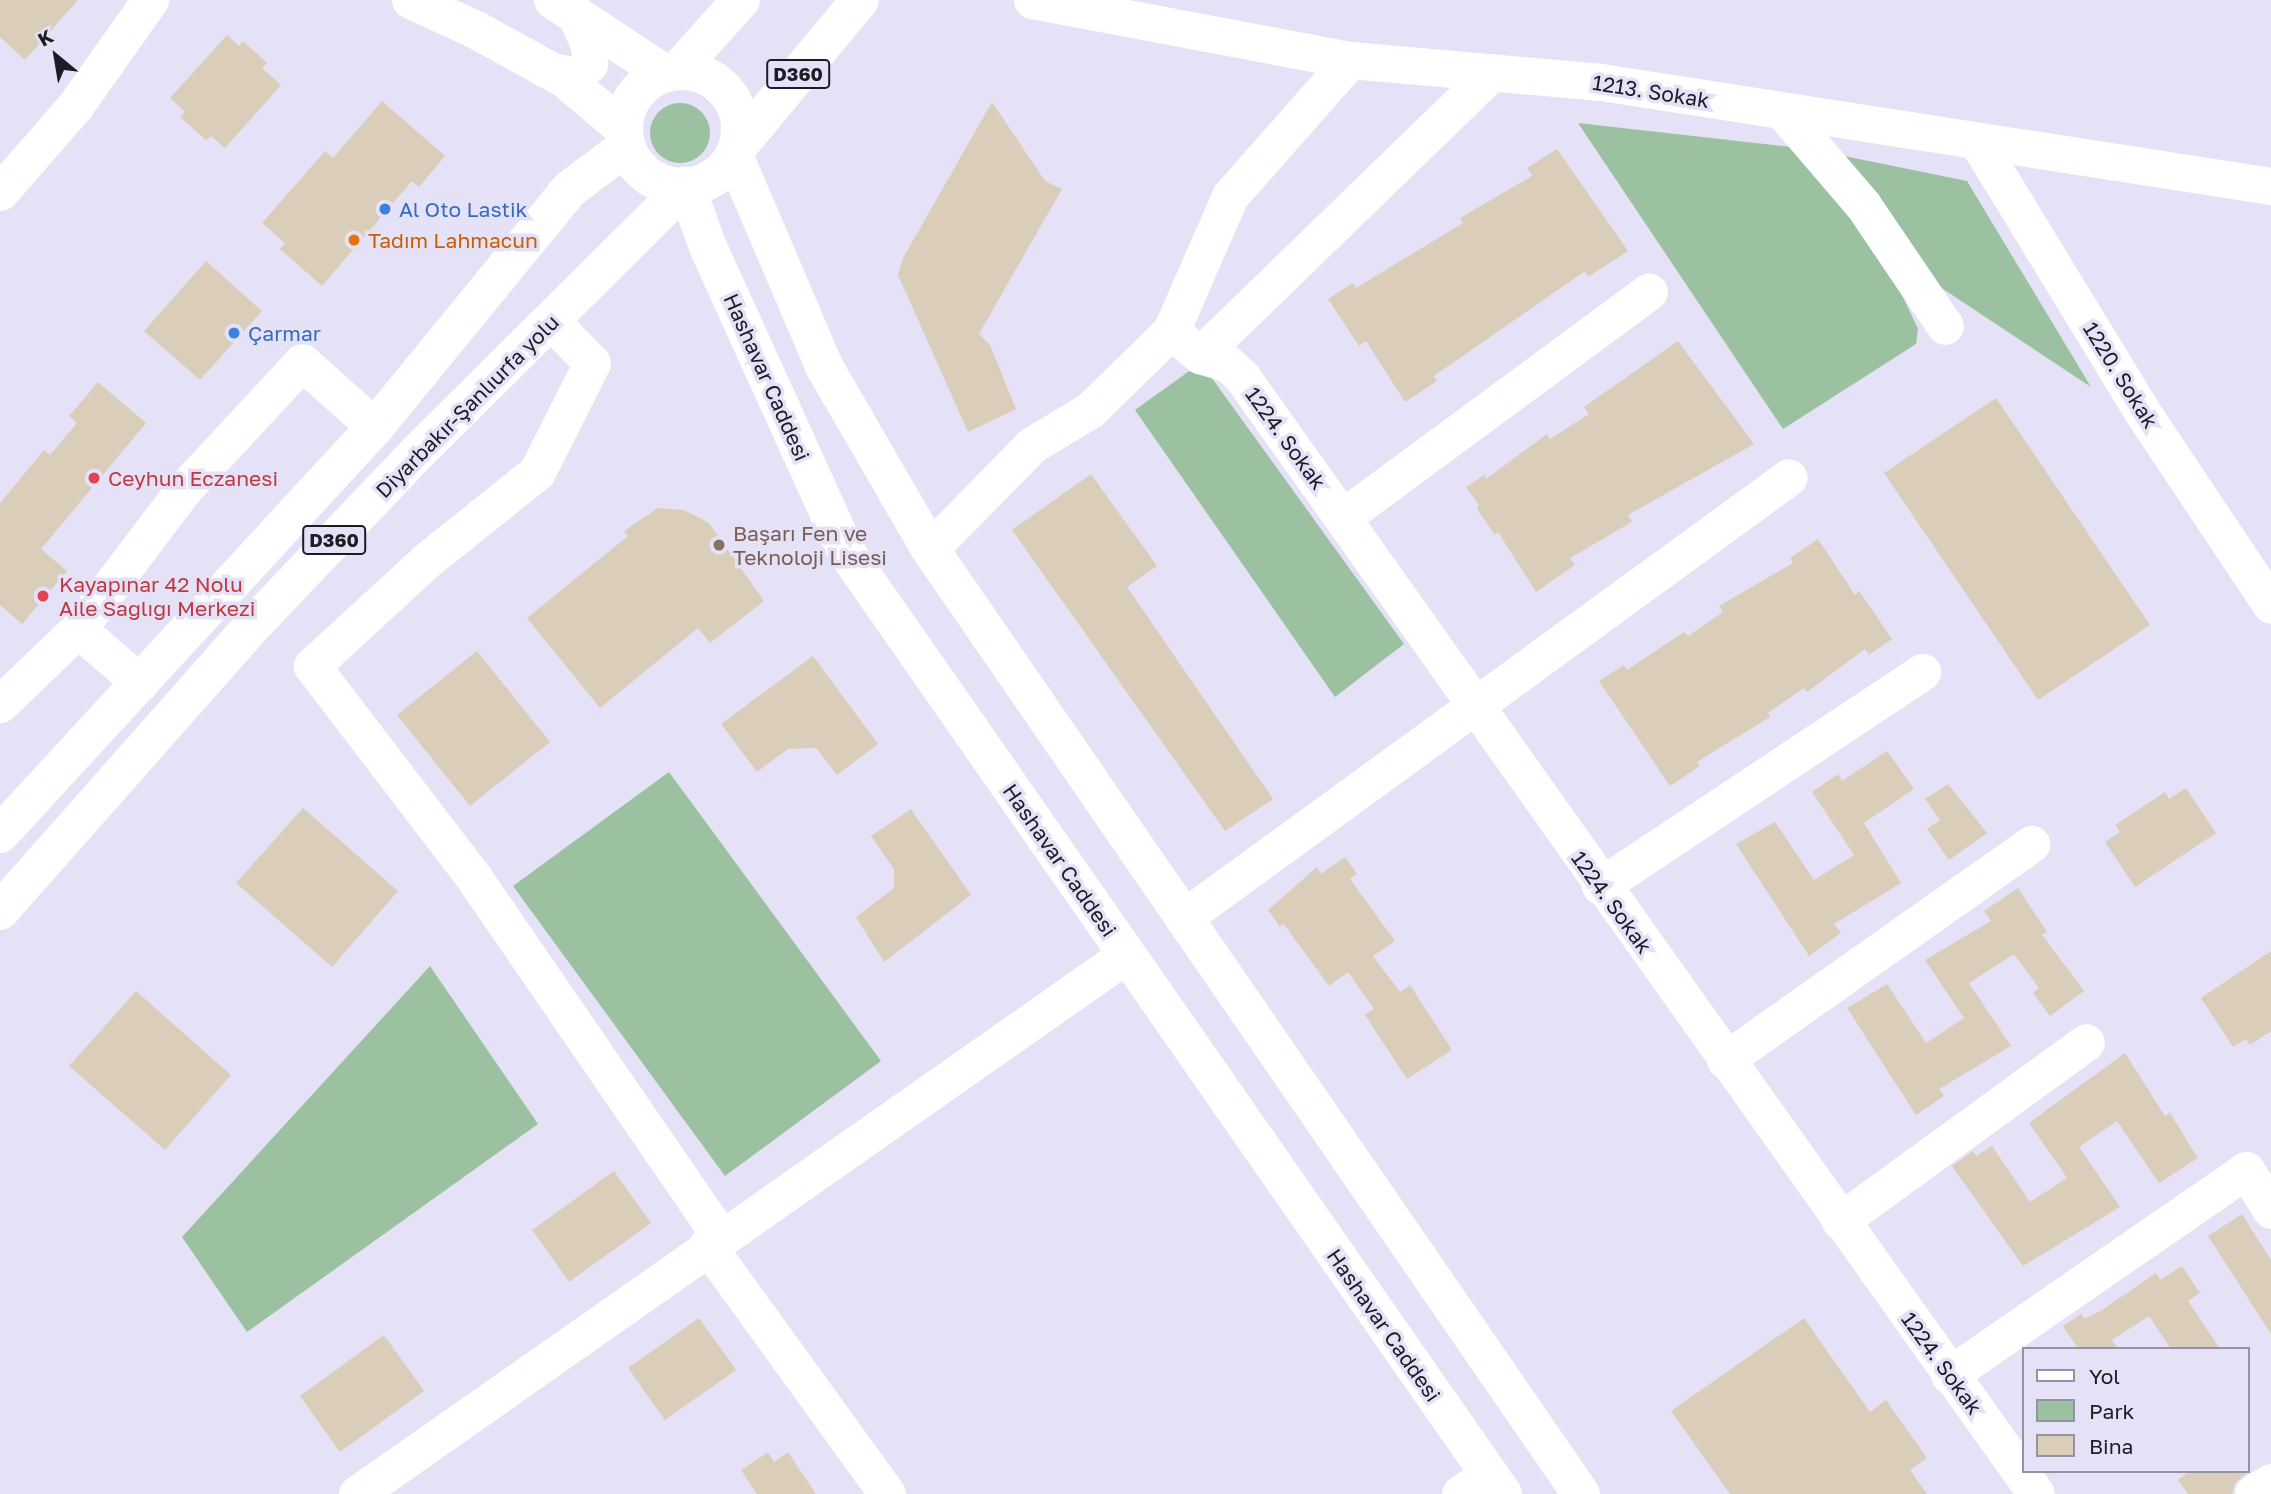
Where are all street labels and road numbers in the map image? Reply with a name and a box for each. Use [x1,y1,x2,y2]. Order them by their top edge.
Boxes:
road number: D360 [765,58,831,90]
street label: 1213. Sokak [1591,69,1711,113]
street label: Hashavar Caddesi [719,289,815,465]
street label: Diyarbakır-Şanlıurfa yolu [370,309,564,503]
street label: 1220. Sokak [2078,317,2164,433]
street label: 1224. Sokak [1240,382,1332,494]
road number: D360 [301,524,367,555]
street label: Hashavar Caddesi [998,779,1122,941]
street label: 1224. Sokak [1566,846,1658,958]
street label: Hashavar Caddesi [1322,1244,1446,1406]
street label: 1224. Sokak [1896,1307,1988,1419]

